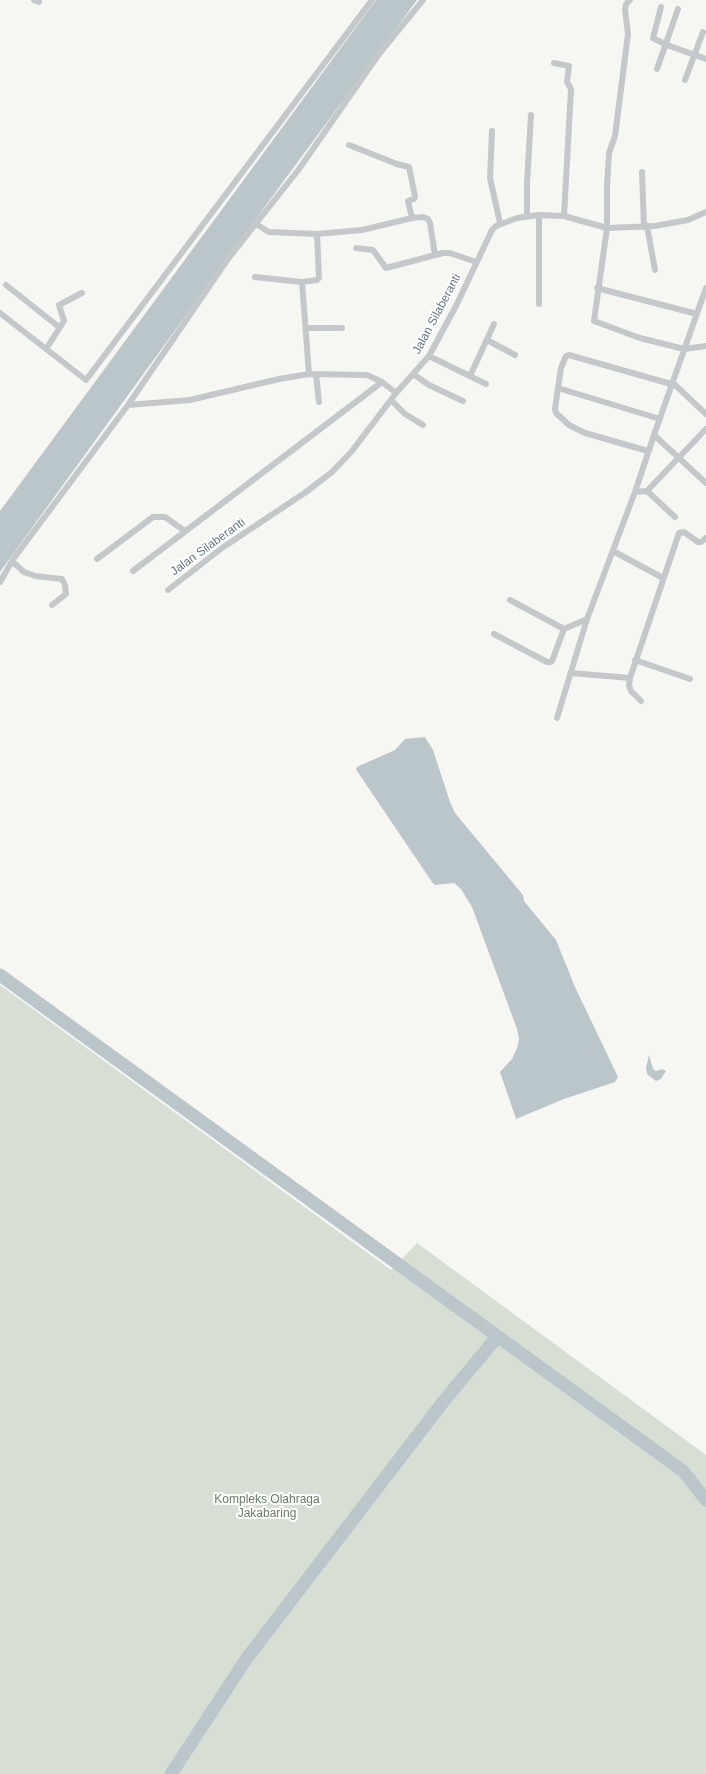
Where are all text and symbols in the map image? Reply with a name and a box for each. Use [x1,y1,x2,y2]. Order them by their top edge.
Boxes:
street label: Jalan Silaberanti [410,271,464,357]
street label: Jalan Silaberanti [168,515,248,579]
park label: Kompleks Olahraga Jakabaring [214,1493,320,1521]

